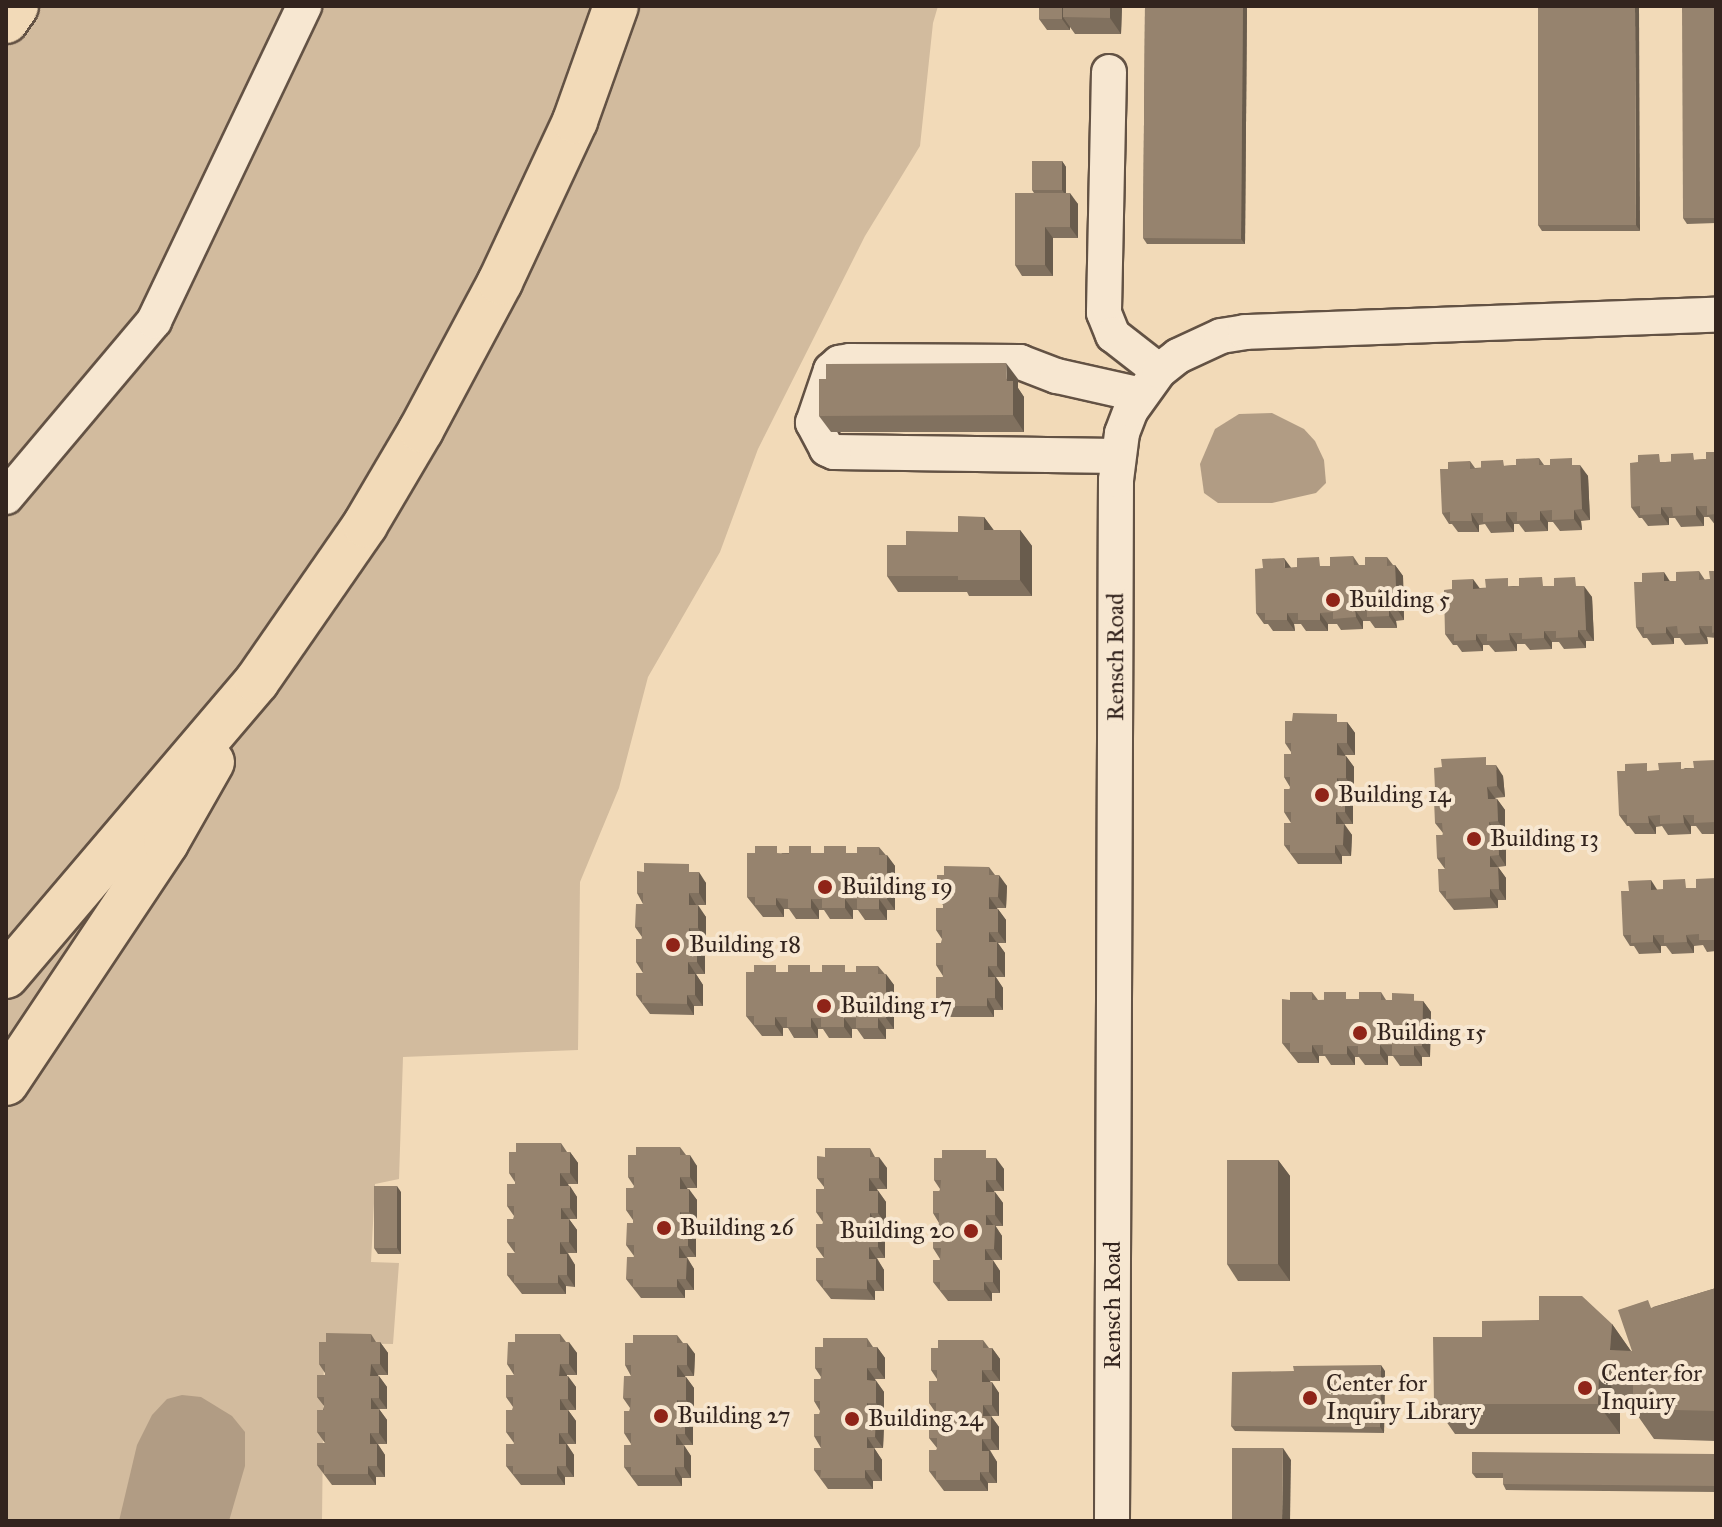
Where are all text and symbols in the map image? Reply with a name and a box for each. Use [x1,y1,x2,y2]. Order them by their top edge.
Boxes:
place label: Building 5 [1349,586,1450,614]
marker: Building 5 [1324,591,1342,609]
street label: Rensch Road [1102,593,1130,721]
place label: Building 14 [1338,781,1451,809]
marker: Building 14 [1313,786,1331,804]
place label: Building 13 [1490,825,1599,853]
marker: Building 13 [1465,830,1483,848]
place label: Building 19 [841,873,953,901]
marker: Building 19 [816,878,834,896]
place label: Building 18 [689,931,801,959]
marker: Building 18 [664,936,682,954]
place label: Building 17 [840,992,952,1020]
marker: Building 17 [815,997,833,1015]
place label: Building 15 [1376,1019,1486,1047]
marker: Building 15 [1351,1024,1369,1042]
place label: Building 26 [680,1214,794,1242]
place label: Building 20 [840,1217,955,1245]
marker: Building 26 [655,1219,673,1237]
marker: Building 20 [962,1222,980,1240]
street label: Rensch Road [1099,1241,1127,1369]
place label: Center for Inquiry [1601,1360,1702,1416]
place label: Center for Inquiry Library [1326,1370,1481,1426]
marker: Center for Inquiry [1576,1379,1594,1397]
marker: Center for Inquiry Library [1301,1389,1319,1407]
place label: Building 27 [677,1402,791,1430]
place label: Building 24 [868,1405,983,1433]
marker: Building 27 [652,1407,670,1425]
marker: Building 24 [843,1410,861,1428]

